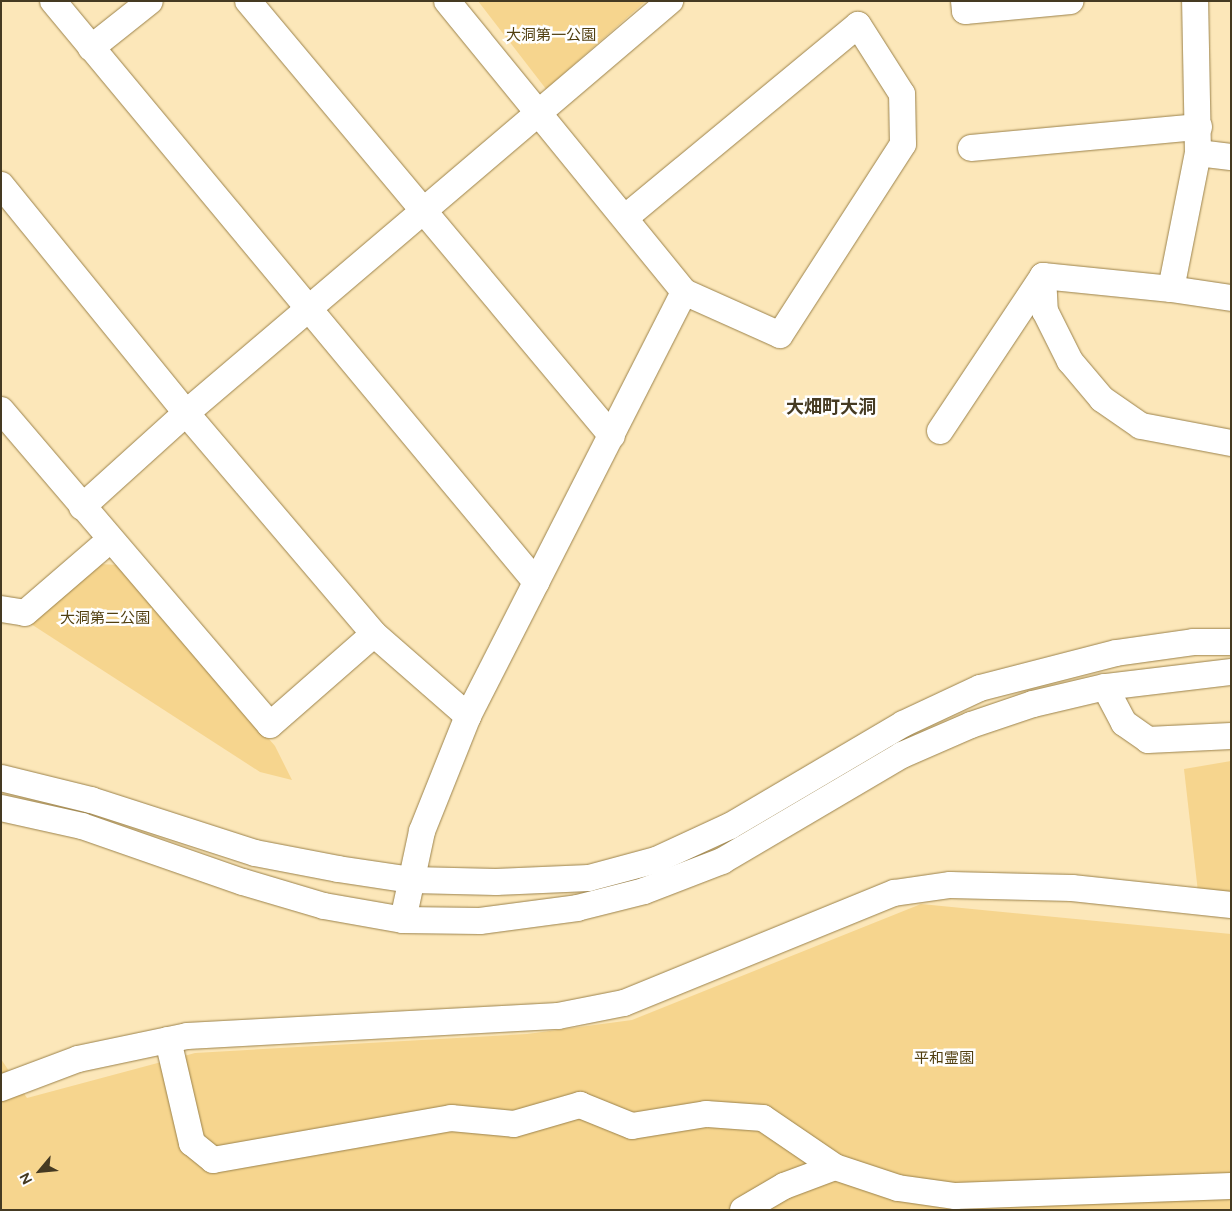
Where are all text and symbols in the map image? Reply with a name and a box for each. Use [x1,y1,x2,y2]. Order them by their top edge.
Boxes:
park label: 大洞第一公園 [506,27,596,45]
district label: 大畑町大洞 [786,396,876,418]
park label: 大洞第二公園 [60,610,150,628]
park label: 平和霊園 [914,1050,974,1068]
north arrow [15,1146,65,1196]
text: N [16,1170,36,1187]

